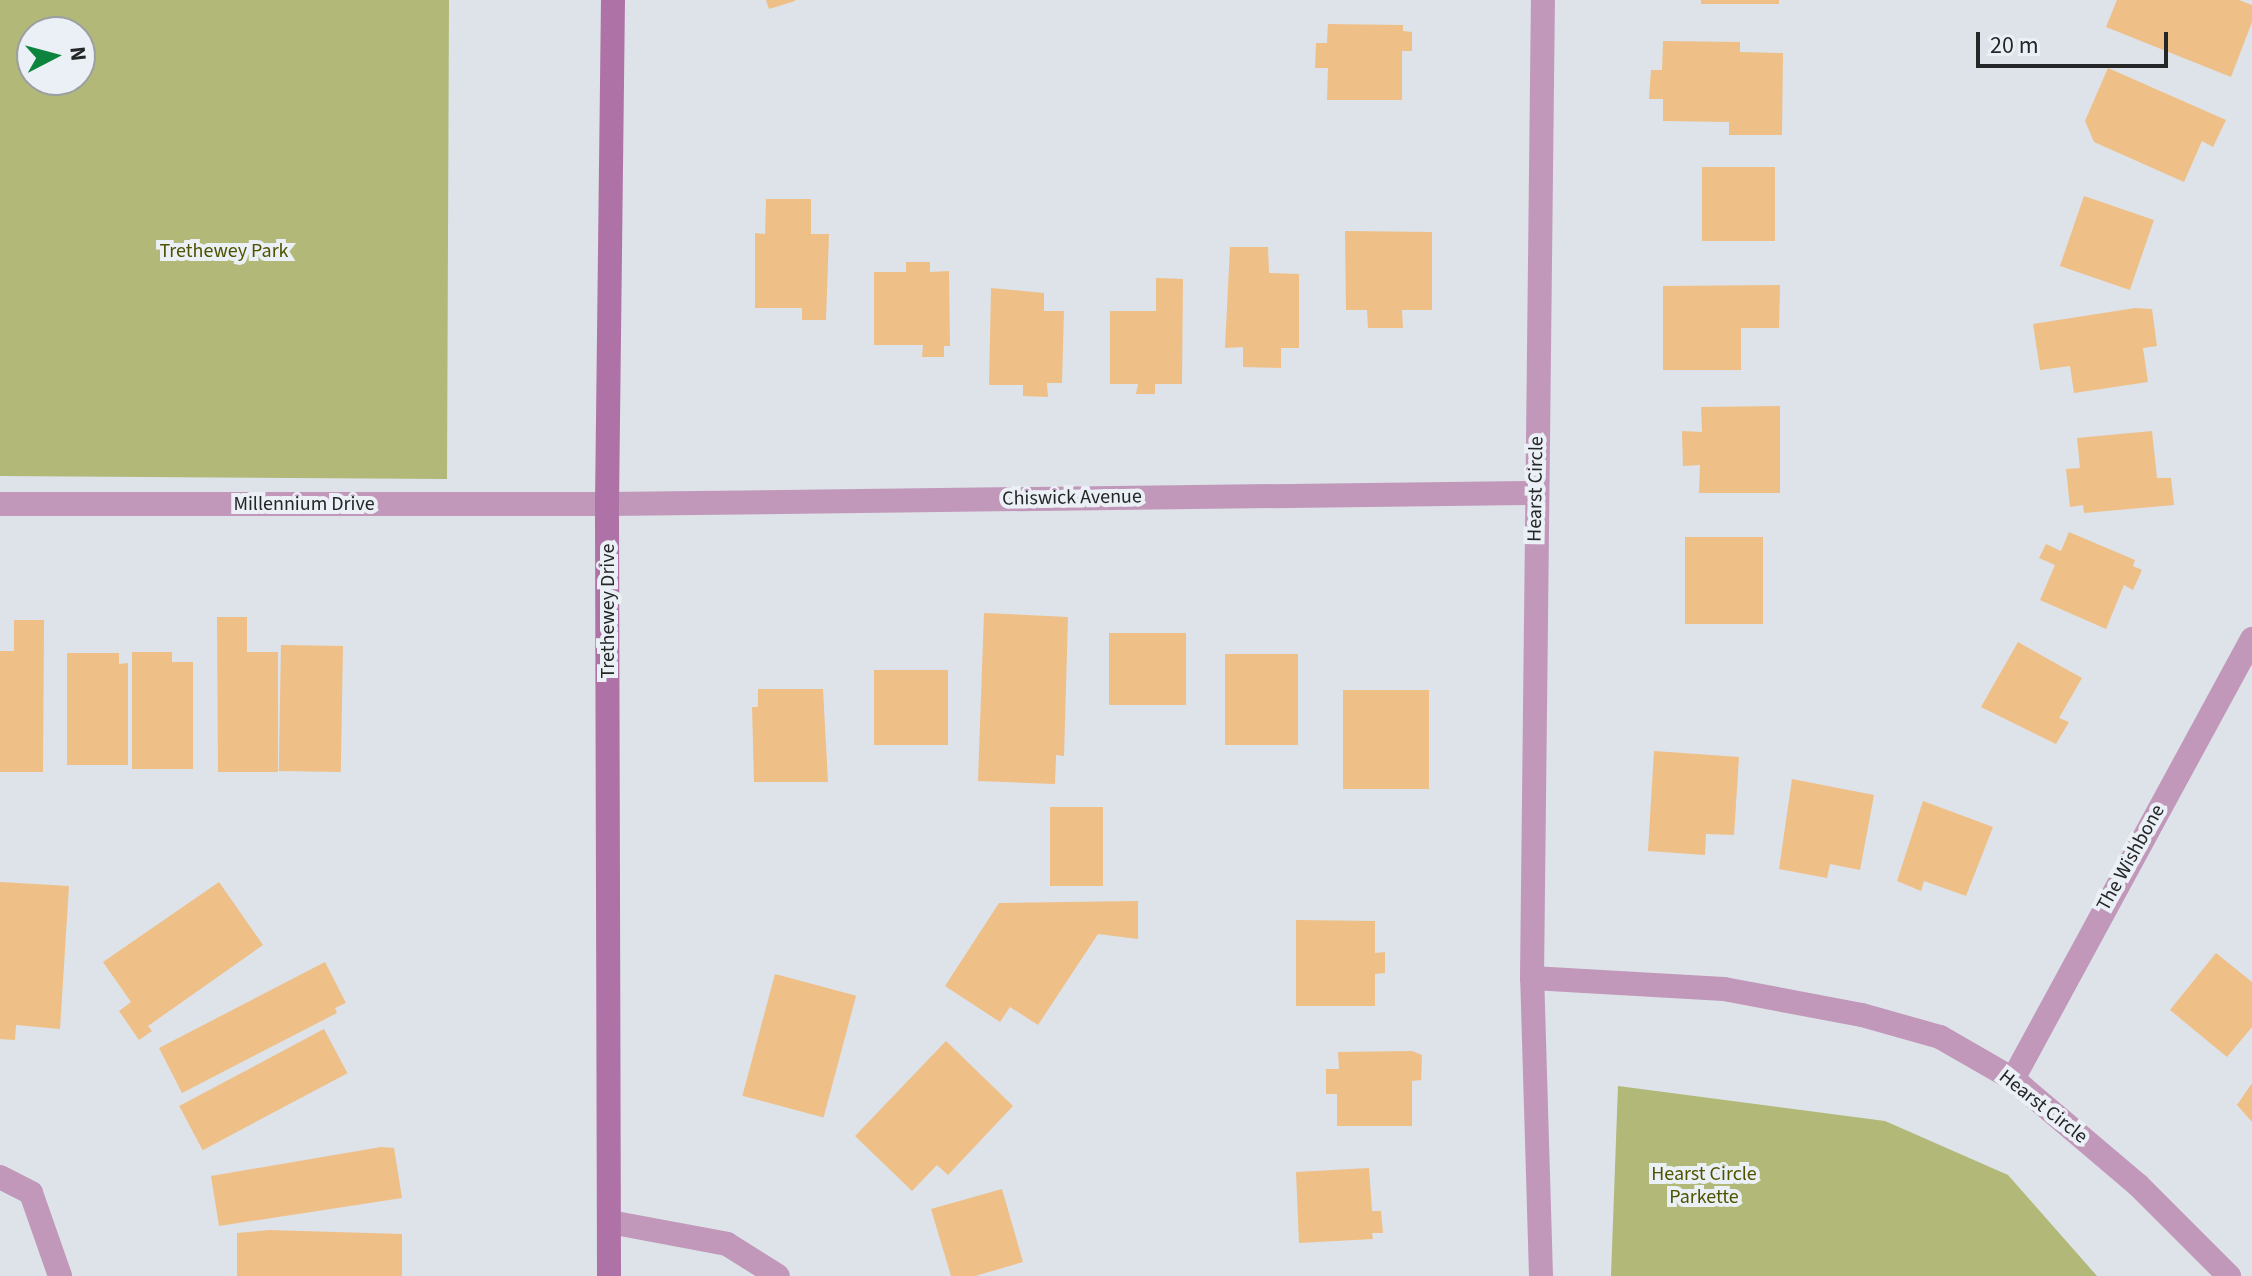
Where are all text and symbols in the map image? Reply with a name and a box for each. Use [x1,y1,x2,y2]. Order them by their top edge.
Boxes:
north arrow [16,16,96,96]
scale bar [1980,16,2172,66]
text: 20 m [1990,28,2039,63]
text: N [61,45,95,63]
park label: Trethewey Park [160,239,288,263]
street label: Hearst Circle [1523,436,1549,542]
street label: Chiswick Avenue [1002,485,1142,511]
street label: Millennium Drive [233,492,375,516]
street label: Trethewey Drive [596,544,620,678]
street label: The Wishbone [2092,801,2170,915]
street label: Hearst Circle [1994,1065,2092,1149]
park label: Hearst Circle Parkette [1651,1163,1757,1210]

